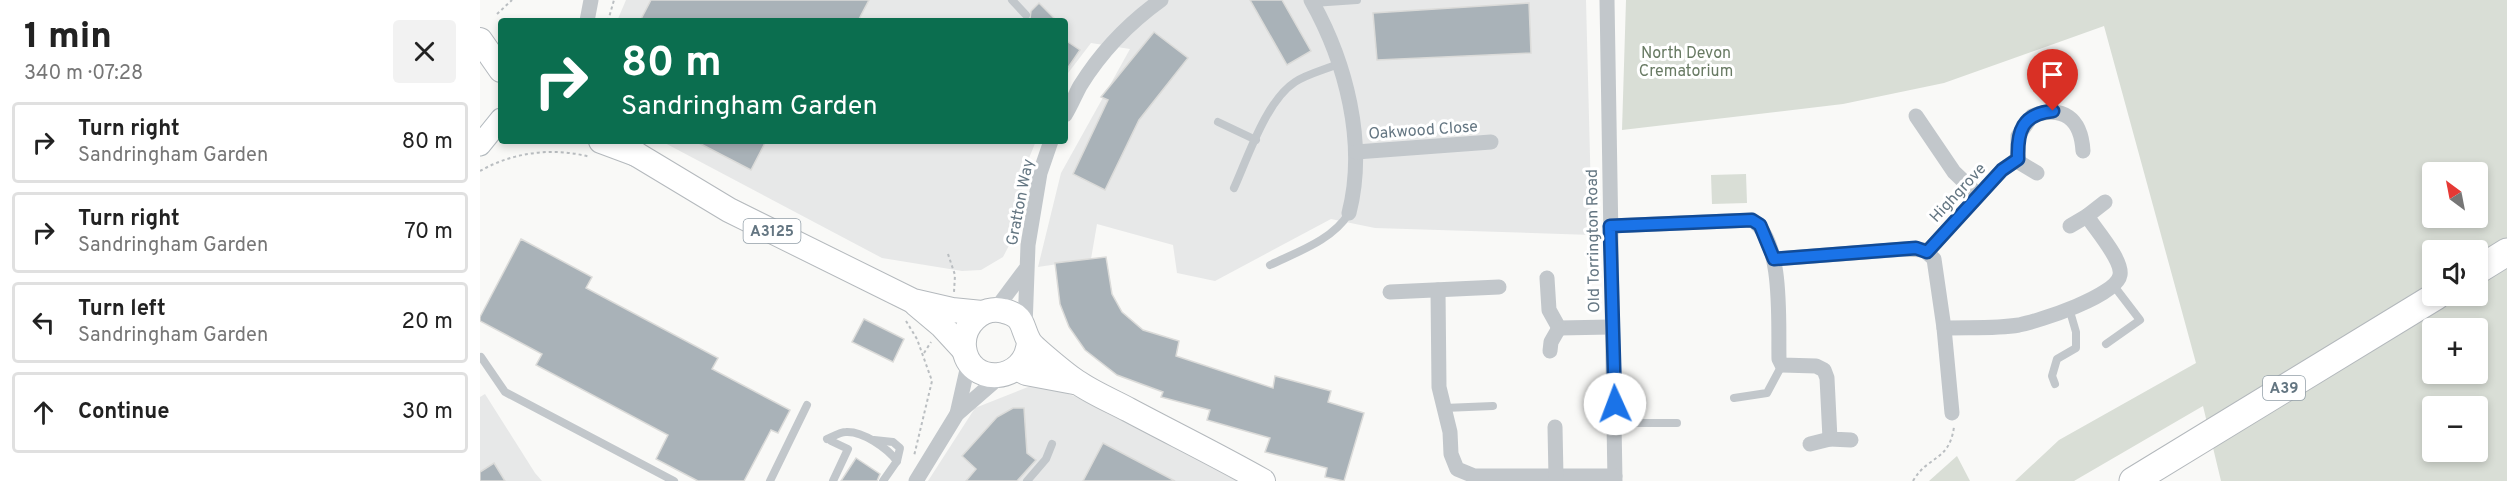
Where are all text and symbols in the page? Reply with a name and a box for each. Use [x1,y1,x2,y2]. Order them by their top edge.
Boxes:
text: 1 min [24,15,112,61]
button: close [393,20,456,83]
text: 80 m [621,38,722,91]
icon: right [522,42,600,120]
park label: North Devon Crematorium [1639,44,1733,82]
pin [2027,49,2078,111]
icon: arrive [2036,58,2069,91]
text: 340 m · 07:28 [24,61,143,87]
text: Sandringham Garden [621,90,878,124]
text: Turn right [78,116,180,143]
street label: Oakwood Close [1368,117,1479,145]
icon: right [27,126,60,159]
text: 80 m [402,129,453,156]
text: Sandringham Garden [78,143,268,169]
street label: Gratton Way [1003,157,1039,247]
street label: Highgrove [1926,159,1991,227]
north arrow [2422,162,2488,228]
map controls [2422,162,2488,462]
street label: Old Torrington Road [1583,169,1605,313]
text: Turn right [78,206,180,233]
icon: right [27,216,60,249]
text: 70 m [404,219,453,246]
road number: A3125 [744,219,800,243]
text: Sandringham Garden [78,233,268,259]
button: sound [2422,240,2488,306]
text: Turn left [78,296,166,323]
icon: left [27,306,60,339]
text: 20 m [402,309,453,336]
button: + [2422,318,2488,384]
text: Sandringham Garden [78,323,268,349]
position arrow [1583,372,1647,436]
road number: A39 [2263,376,2305,400]
icon: ahead [27,396,60,429]
button: − [2422,396,2488,462]
text: Continue [78,399,169,426]
text: 30 m [402,399,453,426]

